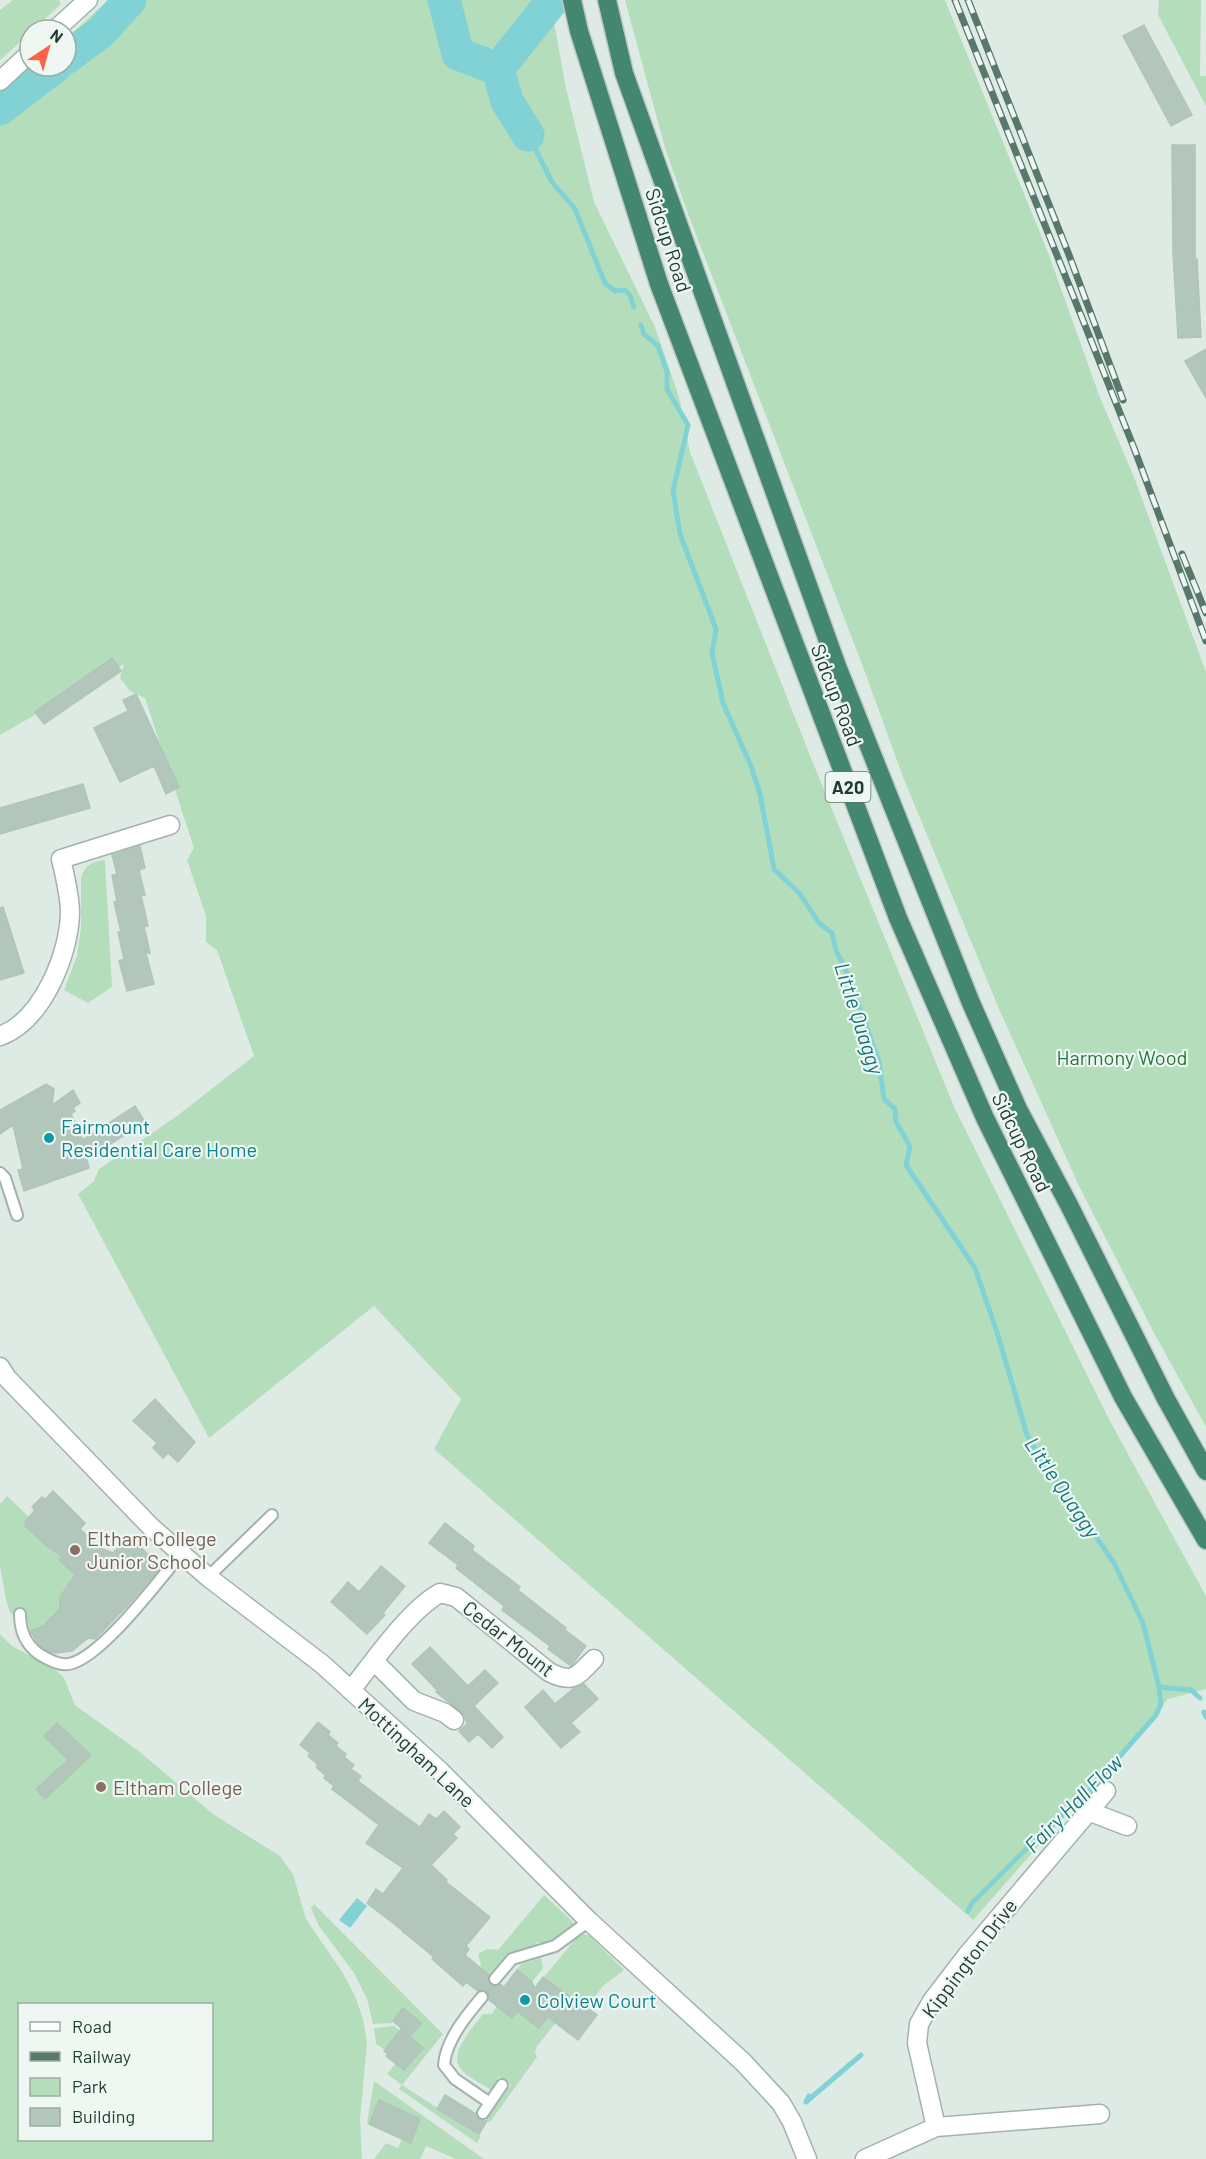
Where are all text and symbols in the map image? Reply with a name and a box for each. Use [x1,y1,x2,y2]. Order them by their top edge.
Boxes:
north arrow [18,18,78,78]
text: N [47,25,67,46]
street label: Sidcup Road [641,185,697,295]
street label: Sidcup Road [806,640,868,750]
road number: A20 [826,772,870,802]
water label: Little Quaggy [830,959,890,1078]
park label: Harmony Wood [1057,1045,1188,1069]
street label: Sidcup Road [988,1088,1056,1196]
place label: Fairmount Residential Care Home [61,1114,257,1161]
marker: Fairmount Residential Care Home [42,1131,56,1145]
water label: Little Quaggy [1020,1432,1106,1543]
place label: Eltham College Junior School [87,1526,217,1573]
marker: Eltham College Junior School [68,1543,82,1557]
street label: Cedar Mount [459,1595,559,1681]
street label: Mottingham Lane [354,1692,480,1812]
water label: Fairy Hall Flow [1019,1749,1127,1857]
place label: Eltham College [113,1775,243,1799]
marker: Eltham College [94,1780,108,1794]
street label: Kippington Drive [916,1894,1022,2022]
place label: Colview Court [537,1988,657,2012]
marker: Colview Court [518,1993,532,2007]
legend [18,2003,213,2141]
text: Road [72,2015,112,2037]
text: Railway [72,2045,131,2067]
text: Park [72,2075,107,2097]
text: Building [72,2105,135,2127]

